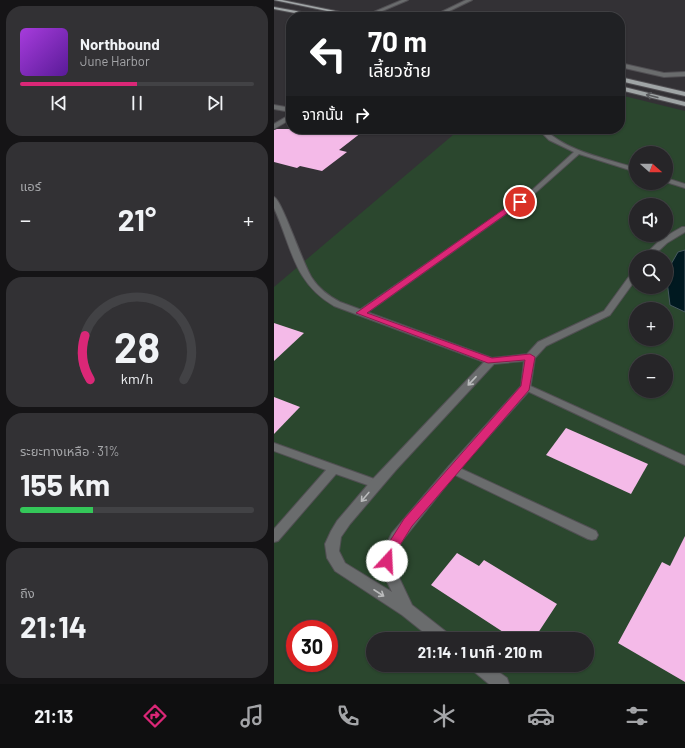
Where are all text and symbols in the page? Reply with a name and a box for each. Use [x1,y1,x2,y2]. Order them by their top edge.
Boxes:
text: 70 m [368,24,427,58]
icon: left [302,28,354,80]
text: Northbound [80,35,160,53]
text: June Harbor [80,53,150,69]
text: เลี้ยวซ้าย [368,59,431,81]
icon: previous [48,92,70,114]
icon: pause [126,92,148,114]
icon: next [204,92,226,114]
one-way arrow [646,92,659,99]
icon: right [351,104,373,126]
text: จากนั้น [302,105,343,123]
north arrow [629,146,673,190]
map controls [629,146,673,398]
text: แอร์ [20,178,41,194]
pin [503,185,537,219]
icon: arrive [509,191,531,213]
button: sound [629,198,673,242]
text: 21° [118,201,156,237]
text: − [20,206,31,232]
text: + [243,206,254,232]
button: search [629,250,673,294]
button: + [629,302,673,346]
text: 28 [114,321,160,371]
button: − [629,354,673,398]
text: km/h [121,370,153,387]
one-way arrow [467,376,477,386]
text: ระยะทางเหลือ · 31% [20,443,120,459]
text: 155 km [20,466,110,502]
one-way arrow [361,492,369,503]
position arrow [366,540,408,582]
text: ถึง [20,585,35,601]
one-way arrow [373,589,385,597]
text: 21:14 [20,608,87,644]
speed limit sign: 30 [286,620,338,672]
text: 21:14 · 1 นาที · 210 m [418,643,542,661]
icon: directions [141,702,169,730]
icon: music [238,702,266,730]
icon: phone [334,702,362,730]
icon: climate [430,702,458,730]
icon: car [527,702,555,730]
icon: filters [623,702,651,730]
text: 21:13 [34,705,73,727]

